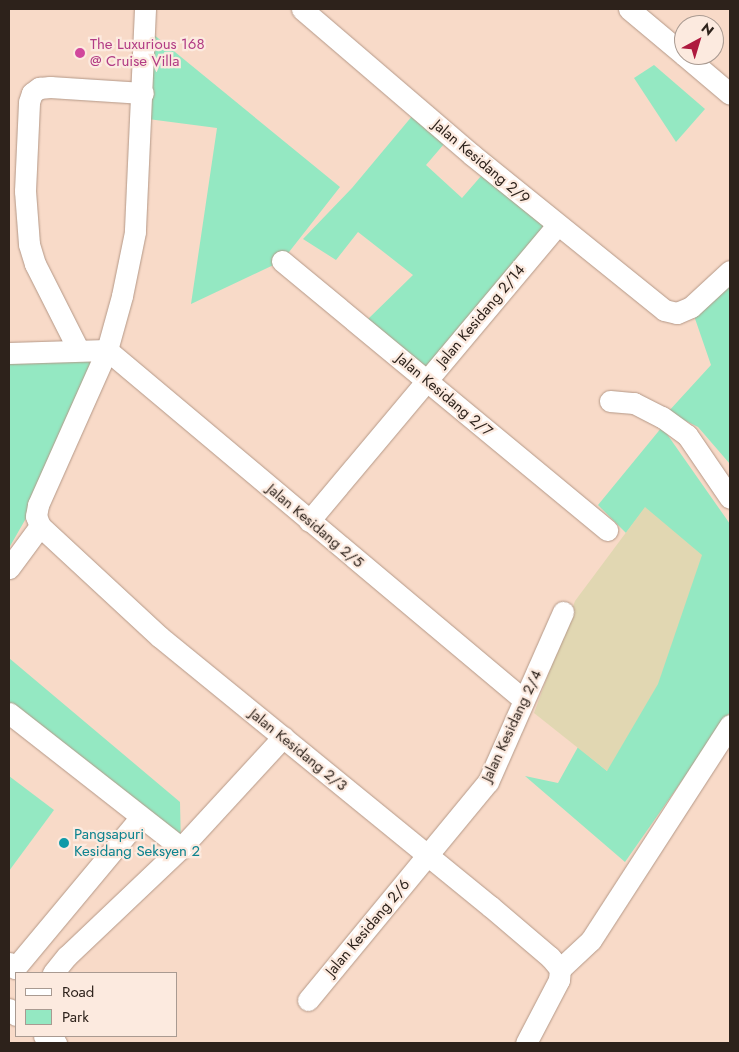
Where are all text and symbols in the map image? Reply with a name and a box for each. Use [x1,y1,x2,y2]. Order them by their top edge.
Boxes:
north arrow [674,15,724,65]
text: N [697,18,718,40]
place label: The Luxurious 168 @ Cruise Villa [90,35,205,70]
marker: The Luxurious 168 @ Cruise Villa [74,47,86,59]
street label: Jalan Kesidang 2/9 [429,116,533,208]
street label: Jalan Kesidang 2/14 [433,261,529,371]
street label: Jalan Kesidang 2/7 [392,349,496,441]
street label: Jalan Kesidang 2/5 [263,480,367,572]
street label: Jalan Kesidang 2/4 [478,667,546,785]
street label: Jalan Kesidang 2/3 [245,705,351,795]
place label: Pangsapuri Kesidang Seksyen 2 [74,825,200,860]
marker: Pangsapuri Kesidang Seksyen 2 [58,837,70,849]
street label: Jalan Kesidang 2/6 [322,876,414,980]
legend [15,972,178,1037]
text: Road [62,981,94,1003]
text: Park [62,1006,89,1028]

